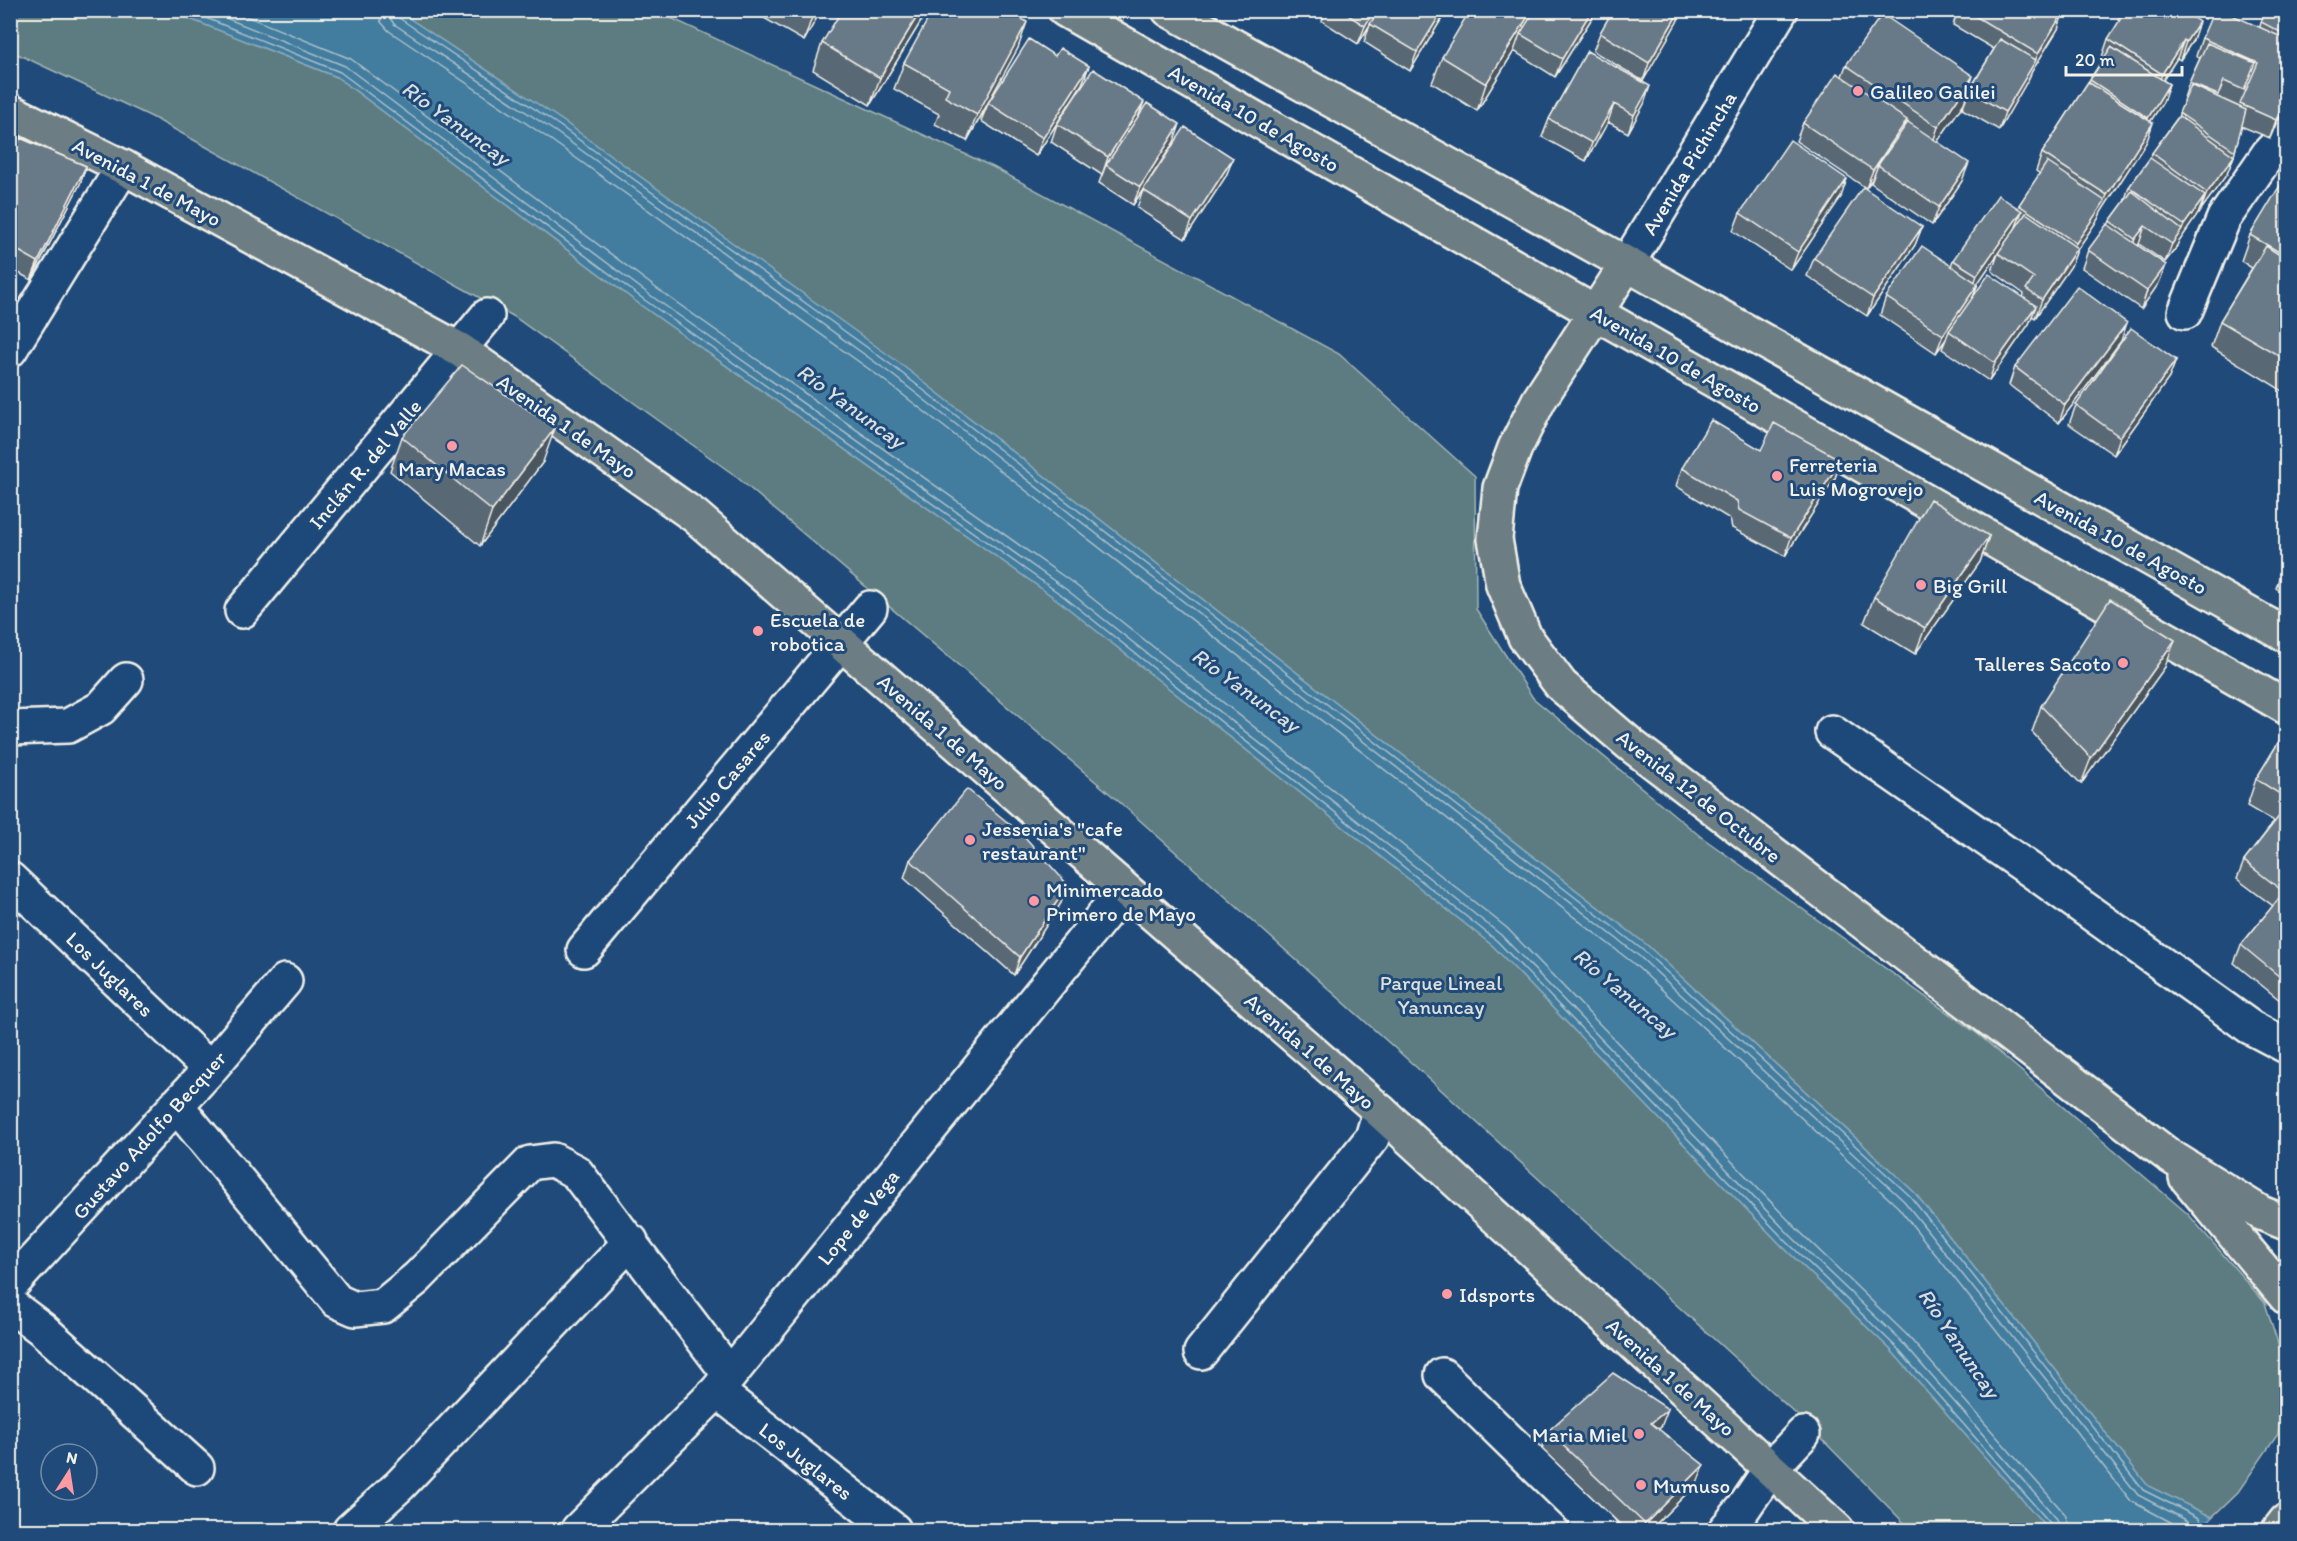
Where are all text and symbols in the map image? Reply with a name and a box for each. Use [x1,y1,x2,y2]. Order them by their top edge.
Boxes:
scale bar [2066,39,2182,77]
text: 20 m [2075,49,2115,71]
street label: Avenida 10 de Agosto [1164,59,1344,177]
water label: Río Yanuncay [397,75,517,173]
place label: Galileo Galilei [1870,79,1996,104]
marker: Galileo Galilei [1851,84,1865,98]
street label: Avenida Pichincha [1636,87,1742,239]
street label: Avenida 1 de Mayo [68,132,226,232]
street label: Avenida 10 de Agosto [1586,300,1766,418]
water label: Río Yanuncay [792,358,912,456]
street label: Avenida 1 de Mayo [492,369,642,483]
street label: Inclán R. del Valle [303,394,427,534]
marker: Mary Macas [445,439,459,453]
place label: Ferreteria Luis Mogrovejo [1789,452,1923,501]
place label: Mary Macas [398,456,506,481]
marker: Ferreteria Luis Mogrovejo [1770,469,1784,483]
street label: Avenida 10 de Agosto [2031,484,2211,600]
place label: Big Grill [1933,573,2007,598]
marker: Big Grill [1914,578,1928,592]
place label: Escuela de robotica [770,607,865,656]
marker: Escuela de robotica [751,624,765,638]
water label: Río Yanuncay [1187,642,1307,740]
place label: Talleres Sacoto [1974,651,2111,676]
marker: Talleres Sacoto [2116,656,2130,670]
street label: Avenida 1 de Mayo [873,669,1013,795]
street label: Avenida 12 de Octubre [1612,724,1786,868]
street label: Julio Casares [679,725,775,833]
place label: Jessenia's "cafe restaurant" [982,816,1123,865]
marker: Jessenia's "cafe restaurant" [963,833,977,847]
place label: Minimercado Primero de Mayo [1046,877,1196,926]
marker: Minimercado Primero de Mayo [1027,894,1041,908]
street label: Los Juglares [61,926,159,1022]
water label: Río Yanuncay [1568,942,1684,1046]
park label: Parque Lineal Yanuncay [1380,970,1502,1019]
street label: Avenida 1 de Mayo [1240,988,1380,1114]
street label: Gustavo Adolfo Becquer [67,1045,232,1224]
street label: Lope de Vega [812,1164,904,1270]
place label: Idsports [1459,1282,1535,1307]
water label: Río Yanuncay [1912,1283,2007,1405]
marker: Idsports [1440,1287,1454,1301]
street label: Avenida 1 de Mayo [1601,1313,1741,1441]
street label: Los Juglares [754,1417,858,1505]
place label: Maria Miel [1532,1422,1627,1447]
marker: Maria Miel [1632,1427,1646,1441]
north arrow [39,1442,99,1502]
text: N [65,1447,79,1468]
place label: Mumuso [1653,1473,1730,1498]
marker: Mumuso [1634,1478,1648,1492]

